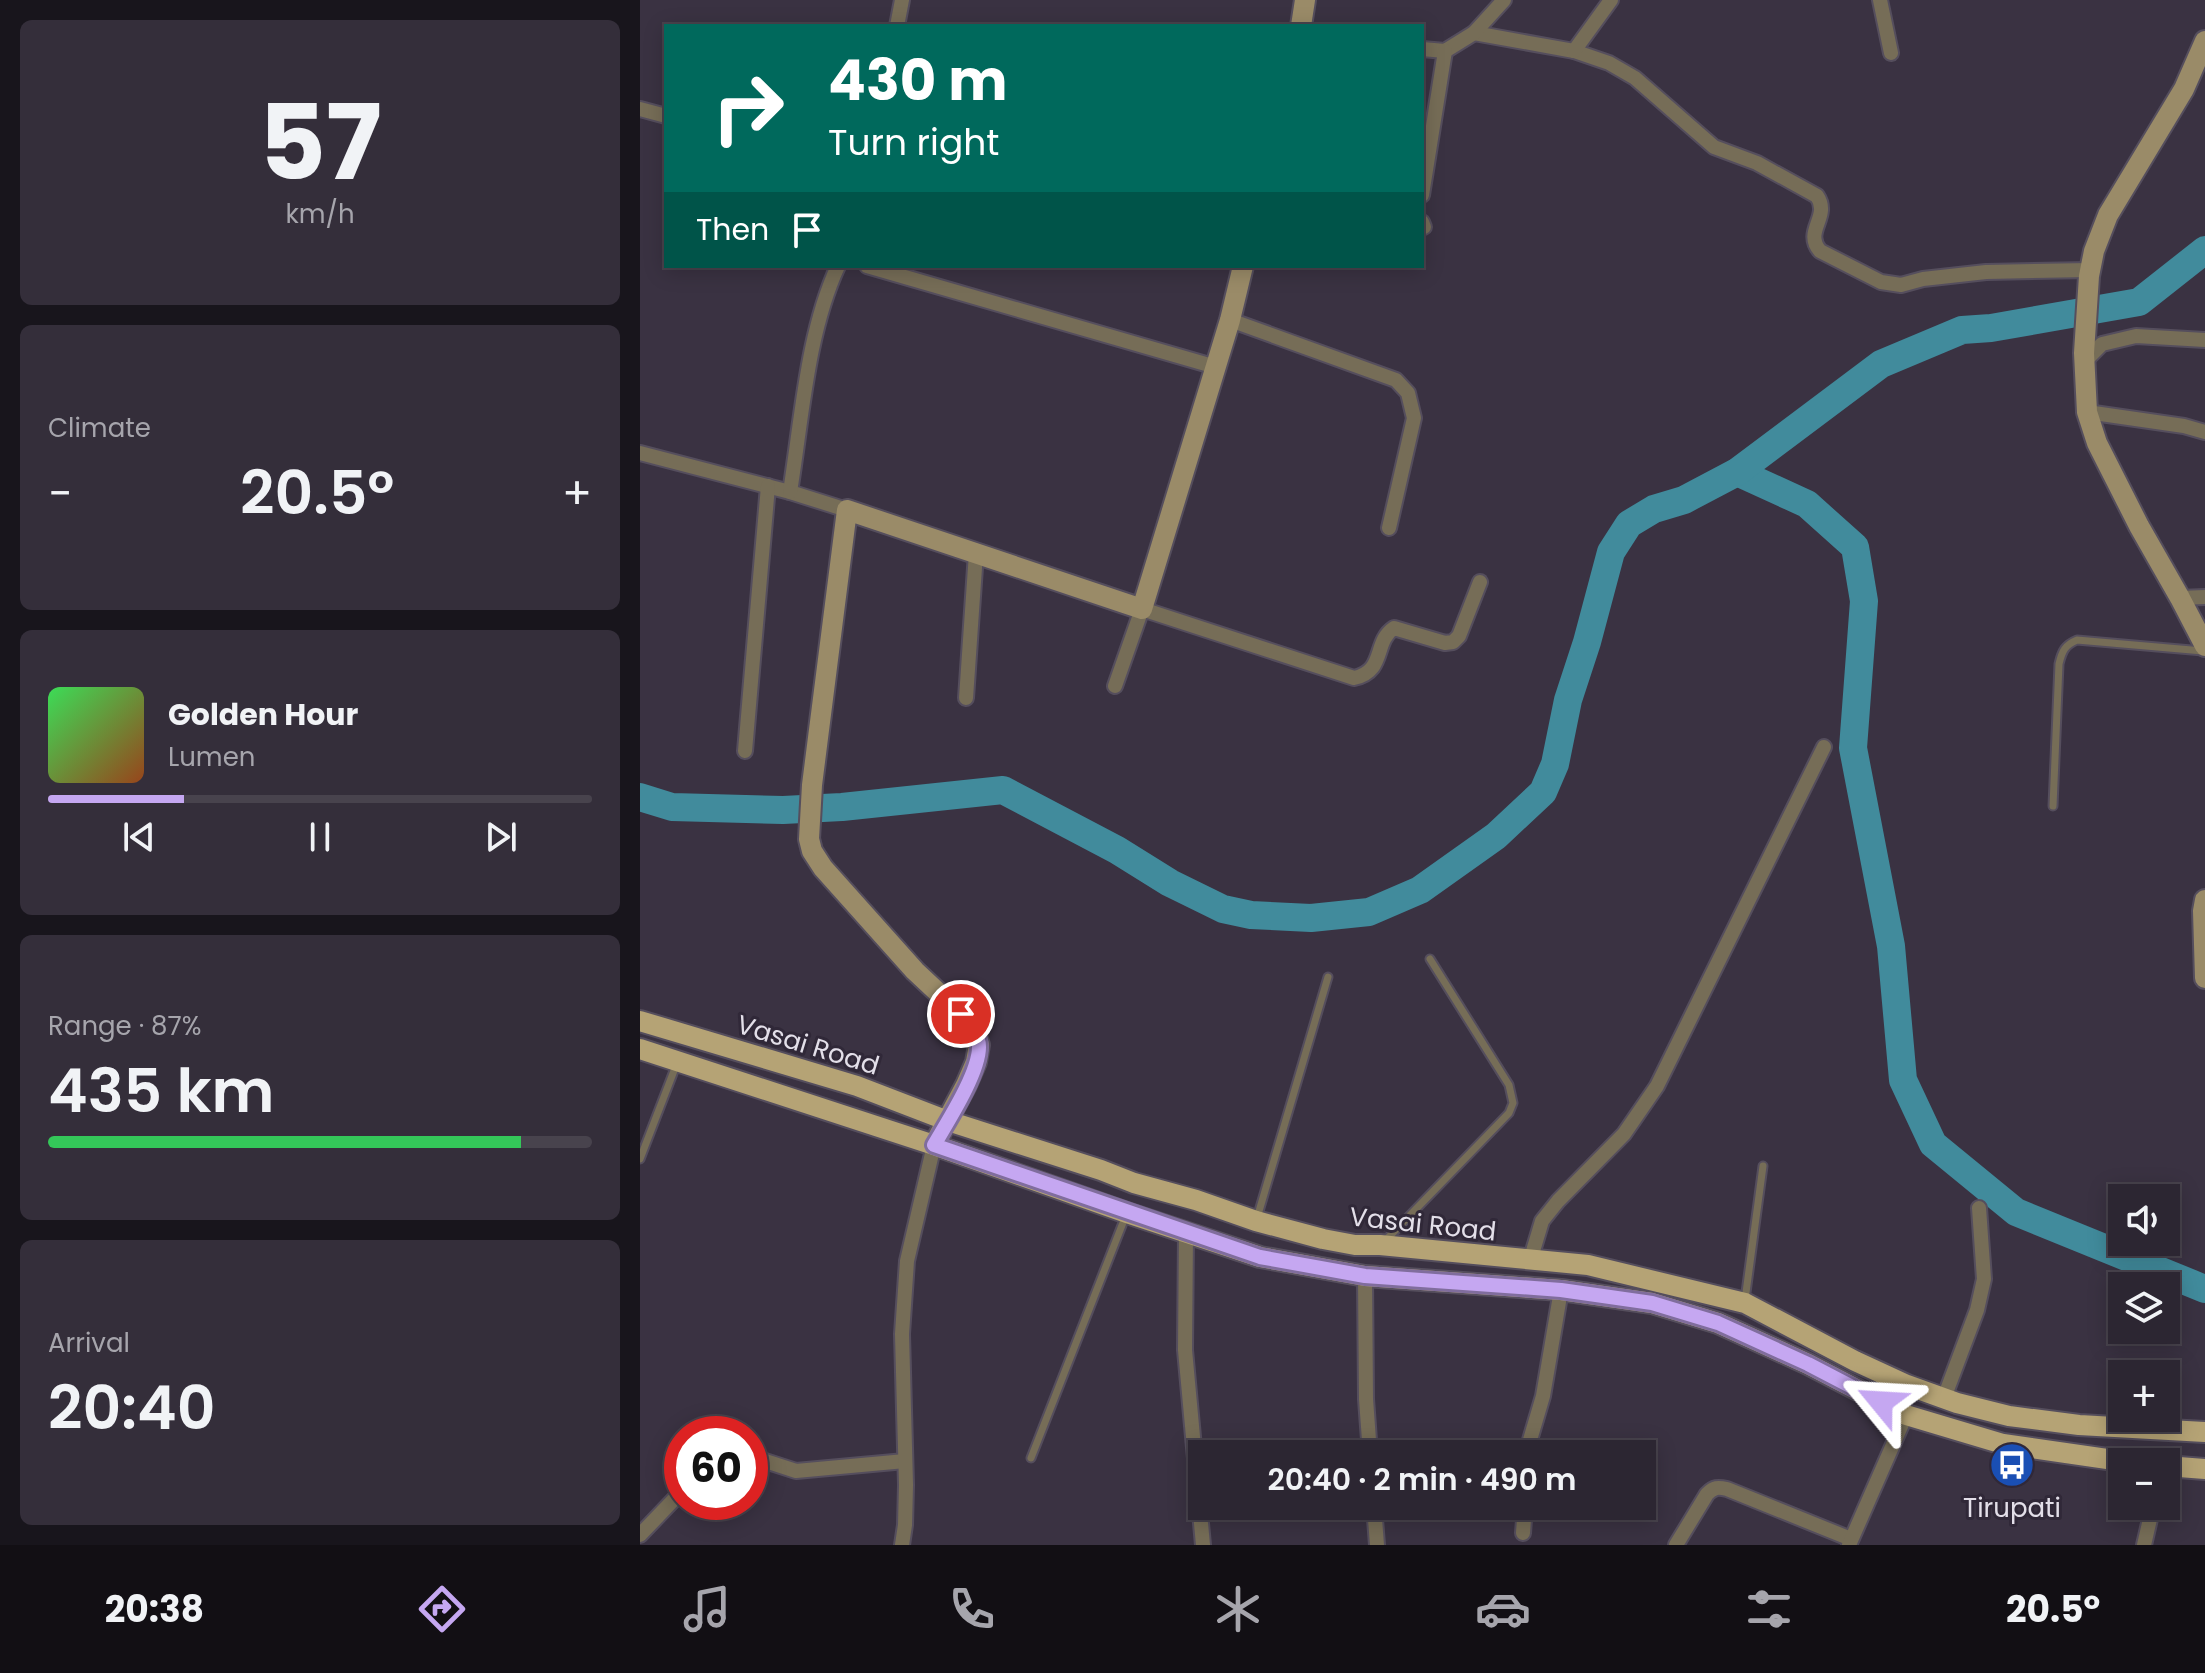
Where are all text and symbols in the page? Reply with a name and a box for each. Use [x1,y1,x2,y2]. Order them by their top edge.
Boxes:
text: 430 m [828,41,1007,120]
icon: right [696,56,800,160]
text: 57 [258,70,382,215]
text: Turn right [828,117,999,168]
text: km/h [285,196,355,232]
text: Then [696,208,769,251]
icon: arrive [785,208,829,252]
text: Climate [48,410,151,446]
text: 20.5° [240,451,394,535]
text: − [48,463,72,524]
text: + [562,463,592,524]
text: Golden Hour [168,693,358,736]
text: Lumen [168,739,255,775]
icon: previous [117,815,161,859]
icon: pause [298,815,342,859]
icon: next [479,815,523,859]
pin [927,980,995,1048]
icon: arrive [939,992,983,1036]
street label: Vasai Road [732,1006,884,1084]
text: Range · 87% [48,1008,201,1044]
text: 435 km [48,1049,274,1133]
map controls [2108,1184,2180,1520]
button: sound [2108,1184,2180,1256]
street label: Vasai Road [1348,1198,1498,1250]
button: layers [2108,1272,2180,1344]
text: Arrival [48,1325,130,1361]
position arrow [1839,1360,1923,1444]
button: + [2108,1360,2180,1432]
text: 20:40 [48,1366,215,1450]
speed limit sign: 60 [664,1416,768,1520]
bus stop icon: Tirupati [1988,1441,2036,1489]
button: − [2108,1448,2180,1520]
text: 20:40 · 2 min · 490 m [1268,1458,1577,1501]
place label: Tirupati [1963,1490,2061,1526]
icon: directions [414,1581,470,1637]
icon: music [679,1581,735,1637]
icon: phone [944,1581,1000,1637]
icon: climate [1210,1581,1266,1637]
icon: car [1475,1581,1531,1637]
icon: filters [1741,1581,1797,1637]
text: 20:38 [105,1584,204,1635]
text: 20.5° [2006,1584,2100,1635]

